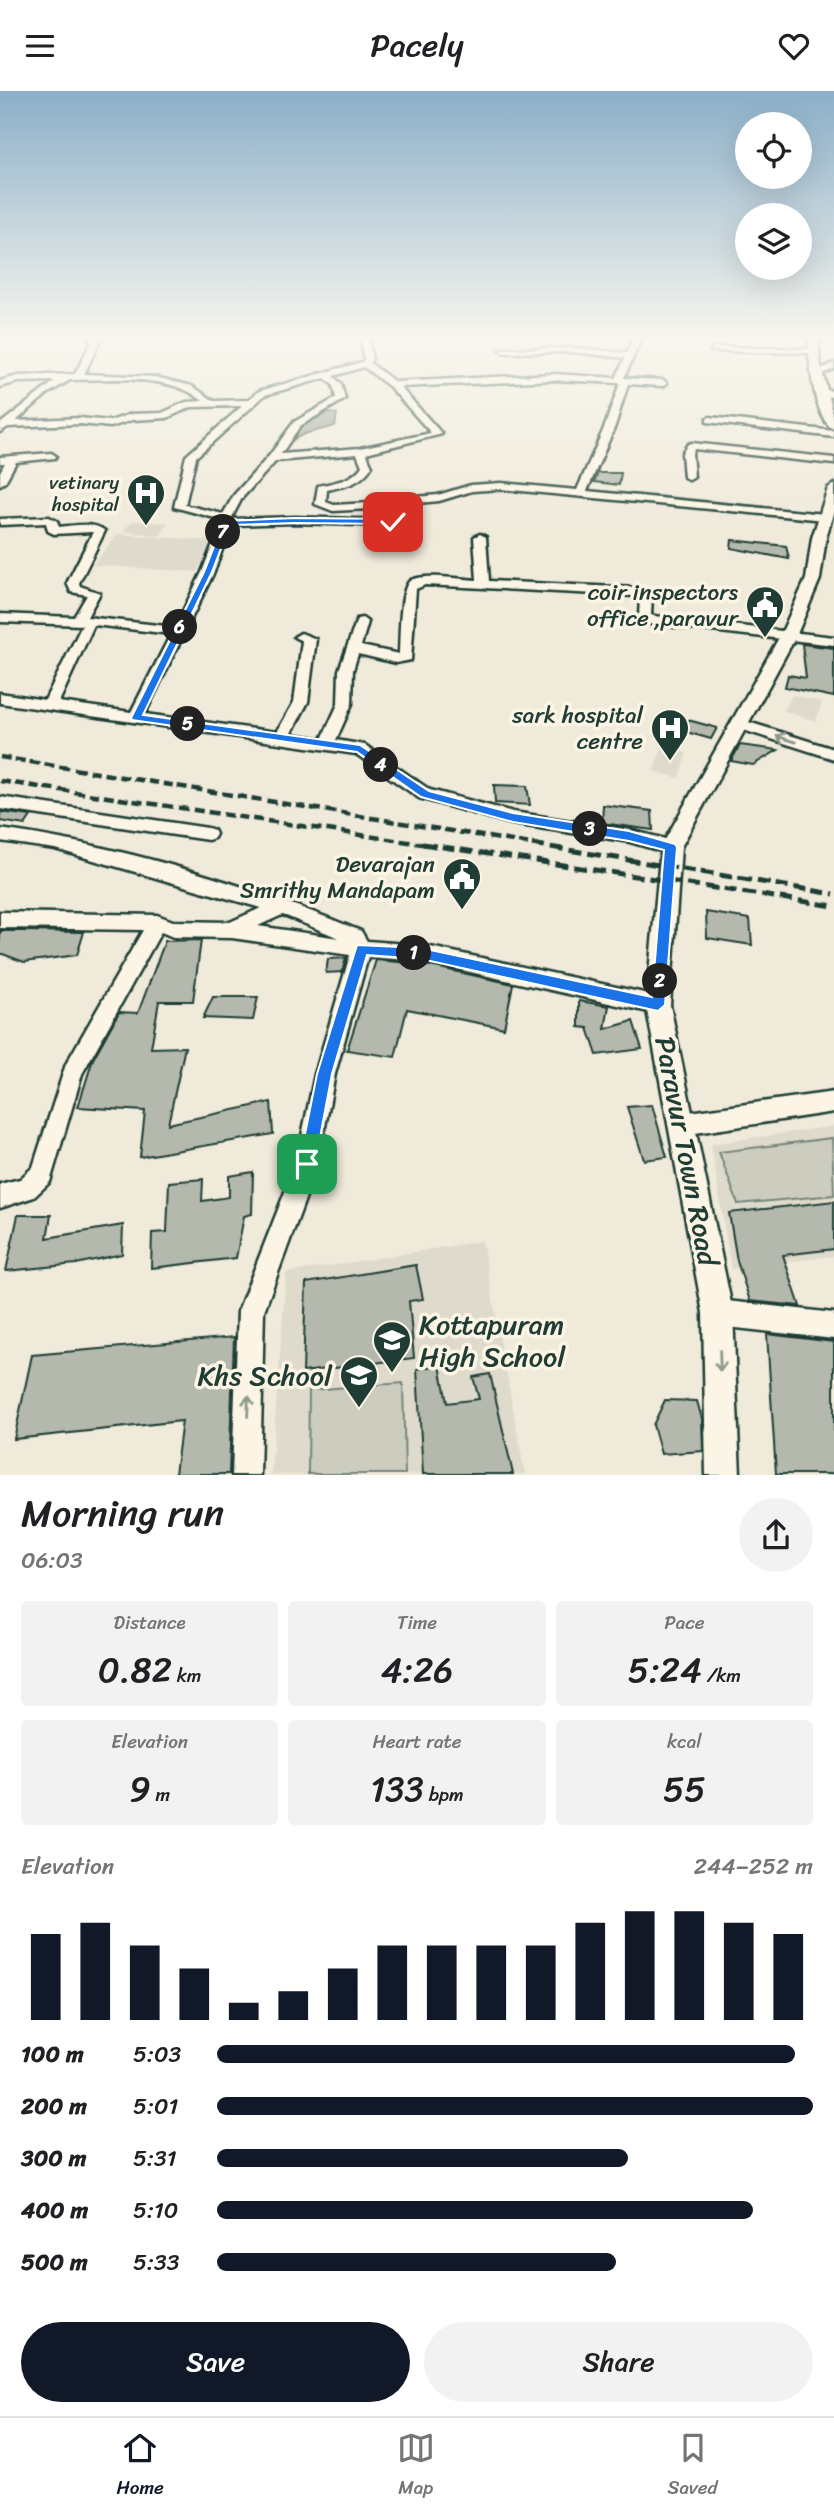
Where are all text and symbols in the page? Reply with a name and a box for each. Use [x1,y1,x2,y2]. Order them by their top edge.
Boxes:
text: Pacely [370,17,464,74]
icon: menu [21,27,59,65]
icon: heart [775,27,813,65]
map controls [735,112,812,280]
button: locate [735,112,812,189]
button: layers [735,203,812,280]
place label: vetinary hospital [49,466,120,521]
hospital icon: vetinary hospital [125,472,167,527]
pin [363,492,423,552]
icon: check [374,503,412,541]
pin: 7 [206,515,241,549]
text: 7 [217,515,228,548]
place label: coir inspectors office ,paravur [587,572,740,639]
public building icon: coir inspectors office ,paravur [744,584,786,639]
pin: 6 [162,609,198,645]
text: 6 [174,610,185,643]
place label: sark hospital centre [511,695,643,762]
pin: 5 [170,707,206,741]
text: 5 [182,707,193,740]
hospital icon: sark hospital centre [649,707,691,762]
one-way arrow [776,732,798,744]
pin: 4 [364,747,398,783]
text: 4 [375,748,386,781]
pin: 3 [572,811,608,847]
text: 3 [584,812,595,845]
place label: Devarajan Smrithy Mandapam [240,844,435,911]
public building icon: Devarajan Smrithy Mandapam [441,856,483,911]
pin: 1 [396,935,432,971]
text: 1 [409,936,418,969]
pin: 2 [642,963,678,999]
text: 2 [654,964,665,997]
street label: Paravur Town Road [640,1032,733,1272]
pin [277,1134,337,1194]
icon: arrive [288,1145,326,1183]
place label: Kottapuram High School [419,1300,566,1381]
school or university icon: Kottapuram High School [371,1319,413,1374]
one-way arrow [713,1349,726,1372]
place label: Khs School [197,1351,333,1400]
school or university icon: Khs School [338,1354,380,1409]
one-way arrow [242,1395,255,1418]
text: Morning run [21,1480,224,1547]
button: share [739,1498,813,1572]
text: 06:03 [21,1540,83,1581]
text: Distance [114,1606,186,1639]
text: Time [397,1606,437,1639]
text: Pace [664,1606,704,1639]
text: 0.82 [98,1639,172,1701]
text: 4:26 [381,1639,453,1701]
text: 5:24 [628,1639,702,1701]
text: km [172,1659,201,1692]
text: /km [702,1659,741,1692]
text: Elevation [111,1725,188,1758]
text: Heart rate [372,1725,462,1758]
text: kcal [667,1725,702,1758]
text: 9 [129,1758,151,1820]
text: 133 [370,1758,424,1820]
text: 55 [663,1758,706,1820]
text: m [151,1778,170,1811]
text: bpm [424,1778,464,1811]
text: Elevation [21,1846,114,1887]
text: 244–252 m [694,1846,813,1887]
text: 100 m [21,2034,84,2075]
text: 5:03 [133,2034,181,2075]
text: 200 m [21,2086,87,2127]
text: 5:01 [133,2086,178,2127]
text: 300 m [21,2138,86,2179]
text: 5:31 [133,2138,177,2179]
text: 400 m [21,2190,88,2231]
text: 5:10 [133,2190,178,2231]
text: 500 m [21,2242,88,2283]
text: 5:33 [133,2242,179,2283]
button: Save [21,2322,410,2402]
button: Share [424,2322,813,2402]
tab: Home [116,2429,164,2504]
tab: Map [397,2429,435,2504]
tab: Saved [668,2429,718,2504]

